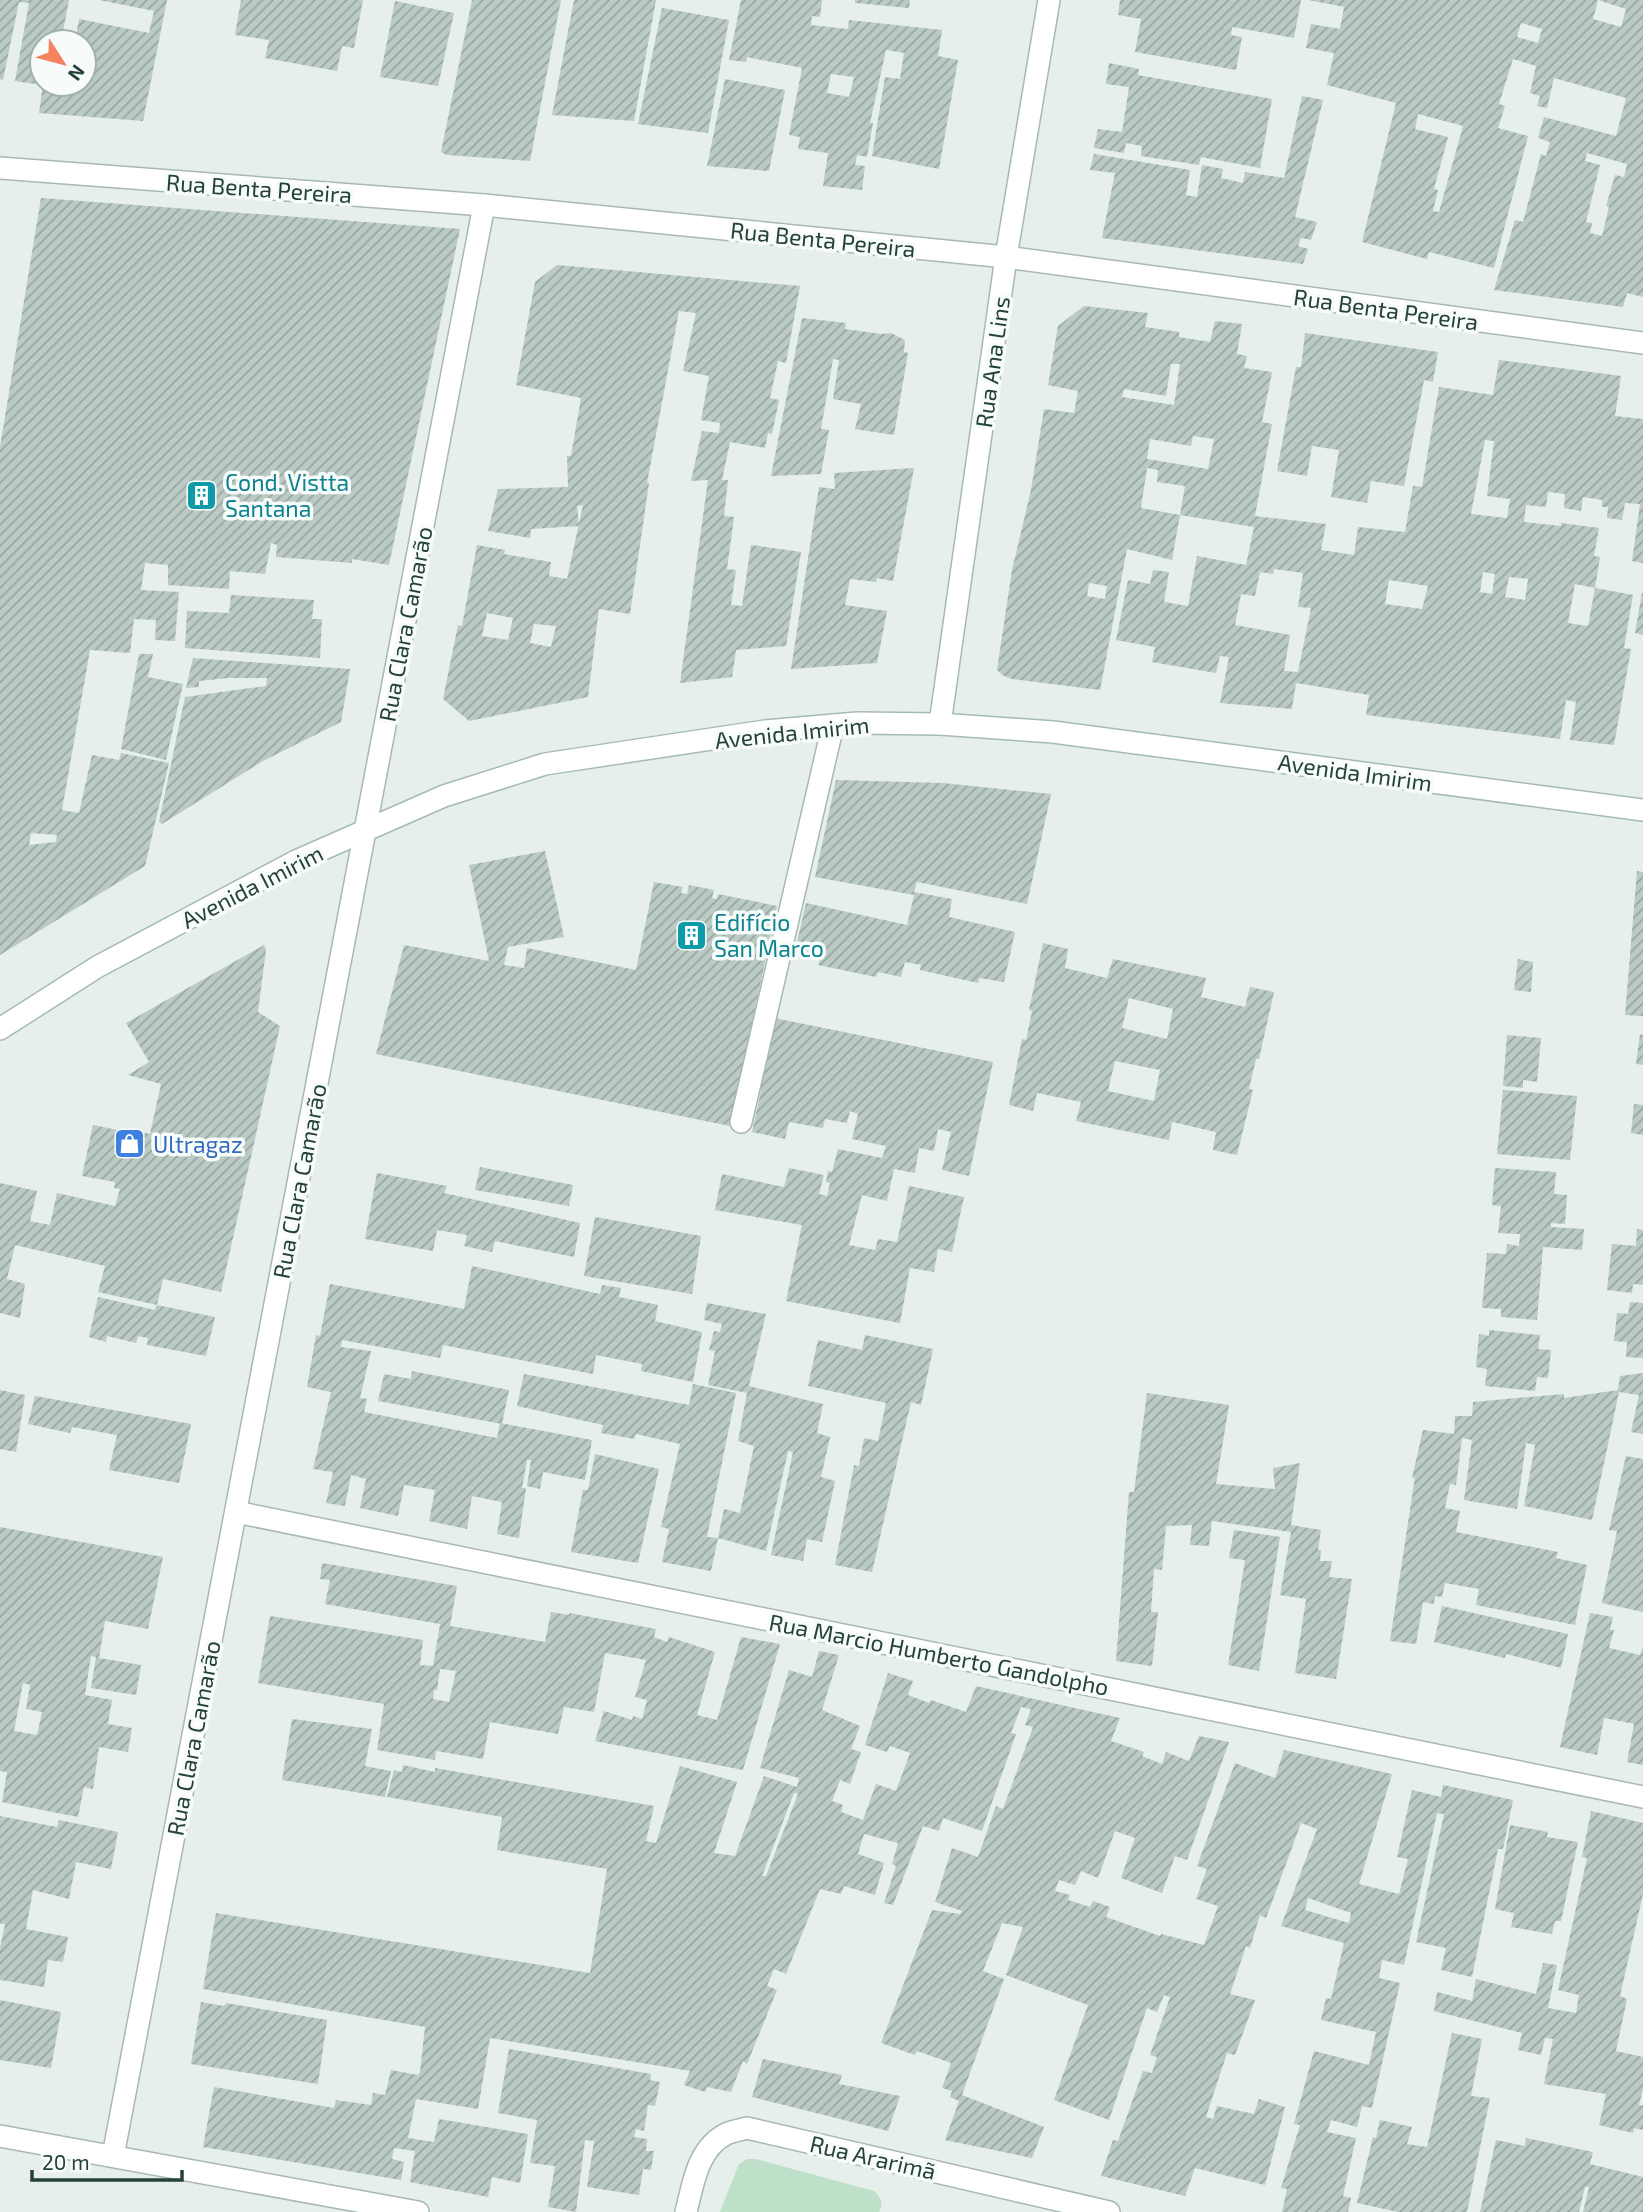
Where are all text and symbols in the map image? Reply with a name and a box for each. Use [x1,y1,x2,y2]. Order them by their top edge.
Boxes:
north arrow [28,28,98,98]
text: N [64,61,90,86]
street label: Rua Benta Pereira [165,168,353,208]
street label: Rua Benta Pereira [729,215,917,263]
street label: Rua Benta Pereira [1292,282,1480,336]
street label: Rua Ana Lins [969,294,1015,430]
place label: Cond. Vistta Santana [225,468,349,522]
building icon: Cond. Vistta Santana [185,478,219,512]
street label: Rua Clara Camarão [372,524,438,724]
street label: Avenida Imirim [713,710,871,754]
street label: Avenida Imirim [1276,747,1434,797]
street label: Avenida Imirim [176,838,328,934]
place label: Edifício San Marco [714,908,824,962]
building icon: Edifício San Marco [674,918,708,952]
street label: Rua Clara Camarão [266,1081,332,1281]
shop icon: Ultragaz [113,1127,147,1161]
place label: Ultragaz [153,1130,243,1158]
street label: Rua Marcio Humberto Gandolpho [767,1607,1111,1701]
street label: Rua Clara Camarão [160,1638,226,1838]
street label: Rua Ararimã [807,2129,939,2185]
scale bar [32,2138,182,2182]
text: 20 m [42,2149,90,2174]

